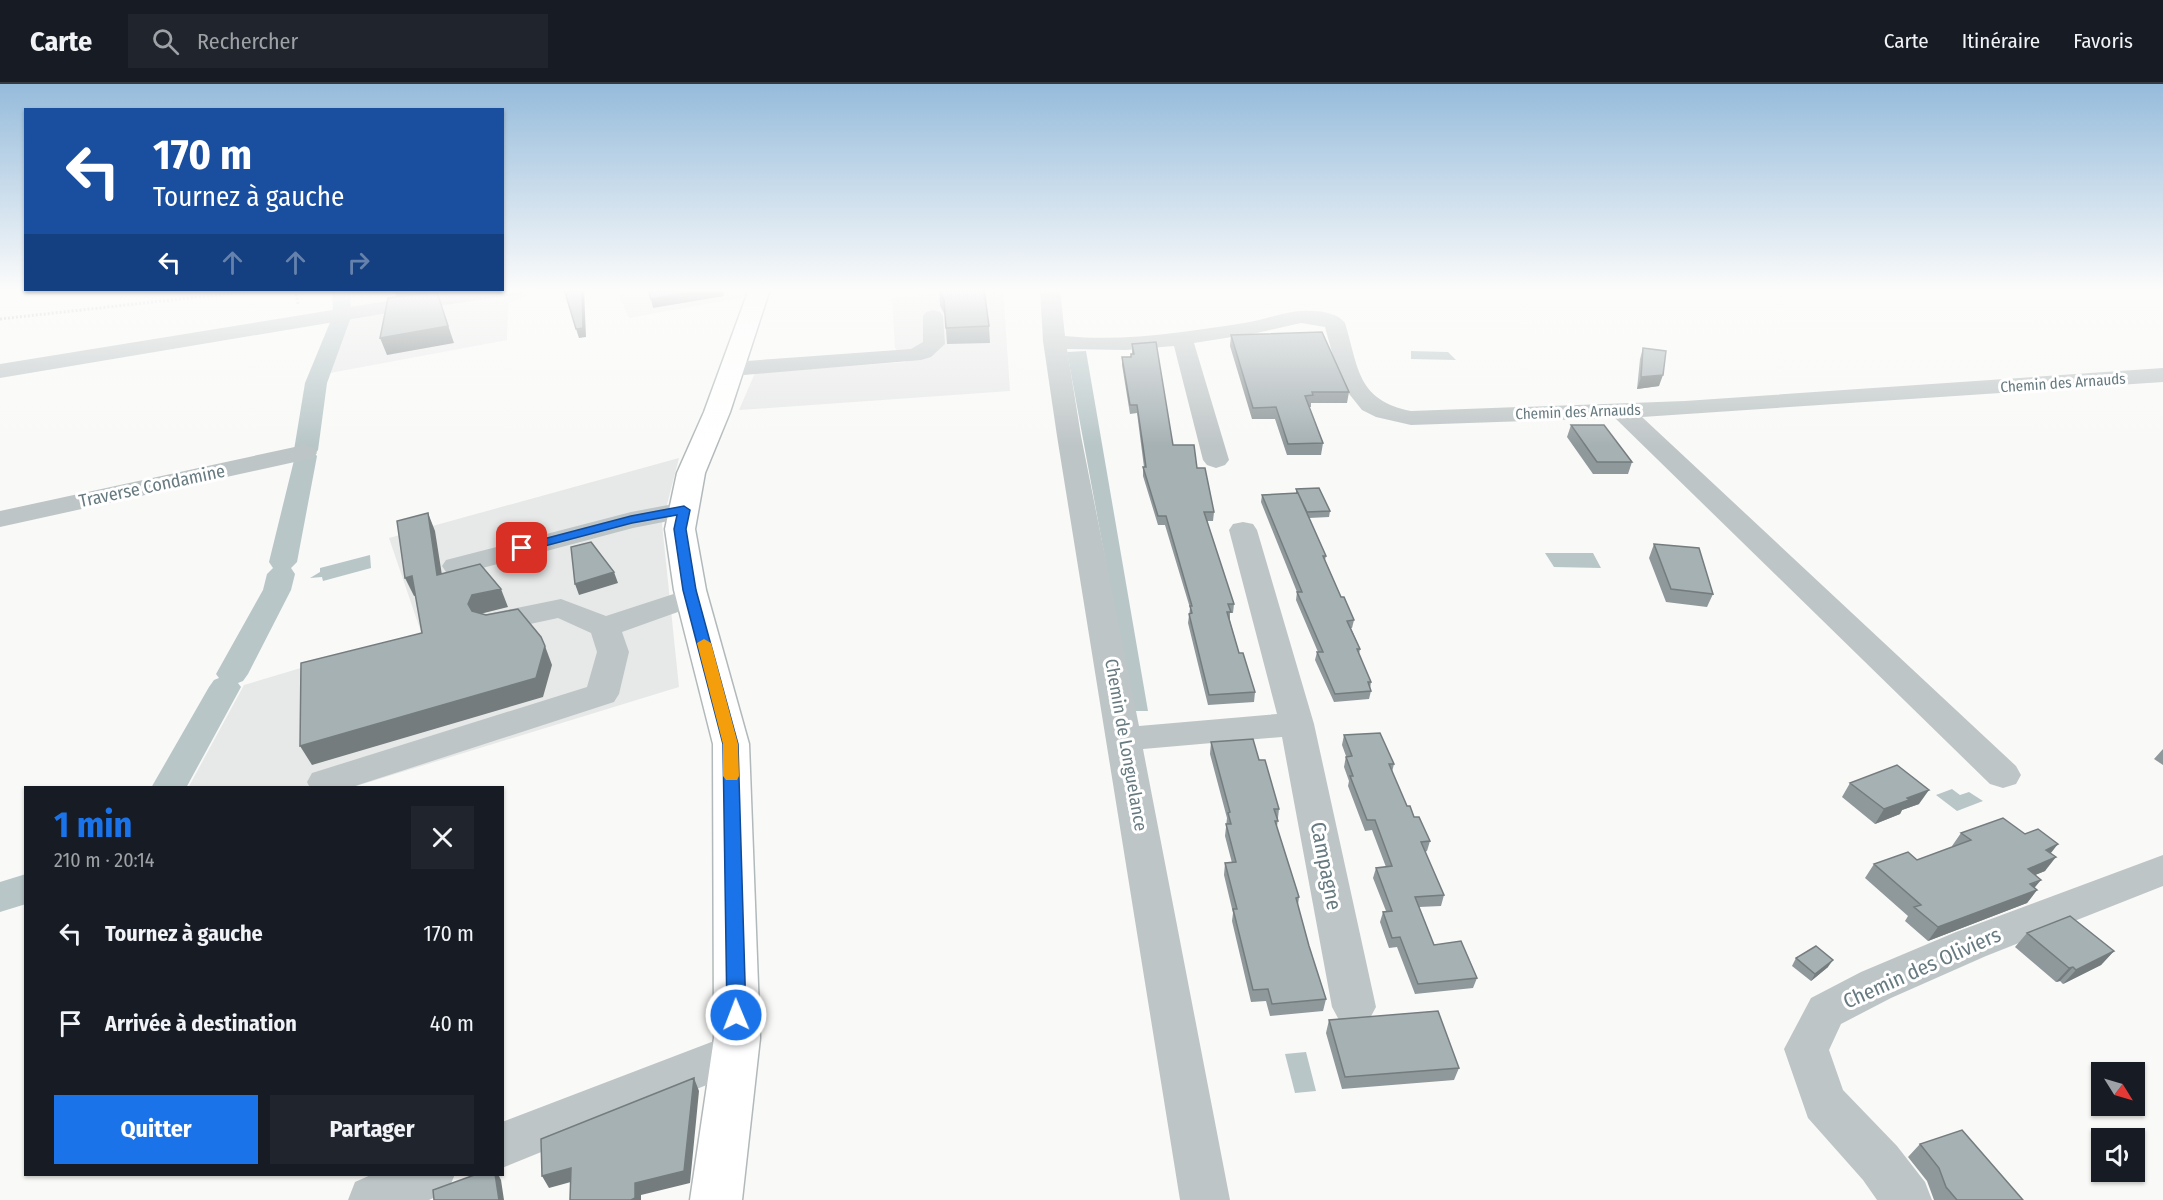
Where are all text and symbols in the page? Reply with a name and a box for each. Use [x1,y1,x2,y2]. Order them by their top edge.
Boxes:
search box [128,14,548,68]
text: Carte [30,25,92,58]
icon: search [149,25,182,58]
text: Rechercher [197,28,298,55]
text: Carte [1884,28,1929,54]
text: Itinéraire [1962,28,2040,54]
text: Favoris [2073,28,2133,54]
text: 170 m [153,130,252,180]
icon: left [54,132,132,210]
text: Tournez à gauche [153,181,344,213]
icon: left [153,246,186,279]
icon: ahead [216,246,249,279]
icon: ahead [279,246,312,279]
icon: right [342,246,375,279]
street label: Chemin des Arnauds [2000,370,2126,396]
street label: Chemin des Arnauds [1515,401,1641,423]
street label: Traverse Condamine [77,460,227,512]
pin [496,522,547,573]
icon: arrive [505,531,538,564]
street label: Chemin de Longuelance [1100,657,1152,833]
text: 1 min [54,803,132,847]
button: close [411,806,474,869]
street label: Campagne [1305,820,1347,912]
text: 210 m · 20:14 [54,848,154,872]
icon: left [54,917,87,950]
text: Tournez à gauche [105,920,263,947]
text: 170 m [423,920,474,947]
street label: Chemin des Oliviers [1839,922,2005,1014]
position arrow [704,983,768,1047]
icon: arrive [54,1007,87,1040]
text: Arrivée à destination [105,1010,297,1037]
text: 40 m [430,1010,474,1037]
north arrow [2091,1062,2145,1116]
map controls [2091,1062,2145,1182]
button: Quitter [54,1095,258,1164]
button: Partager [270,1095,474,1164]
button: sound [2091,1128,2145,1182]

